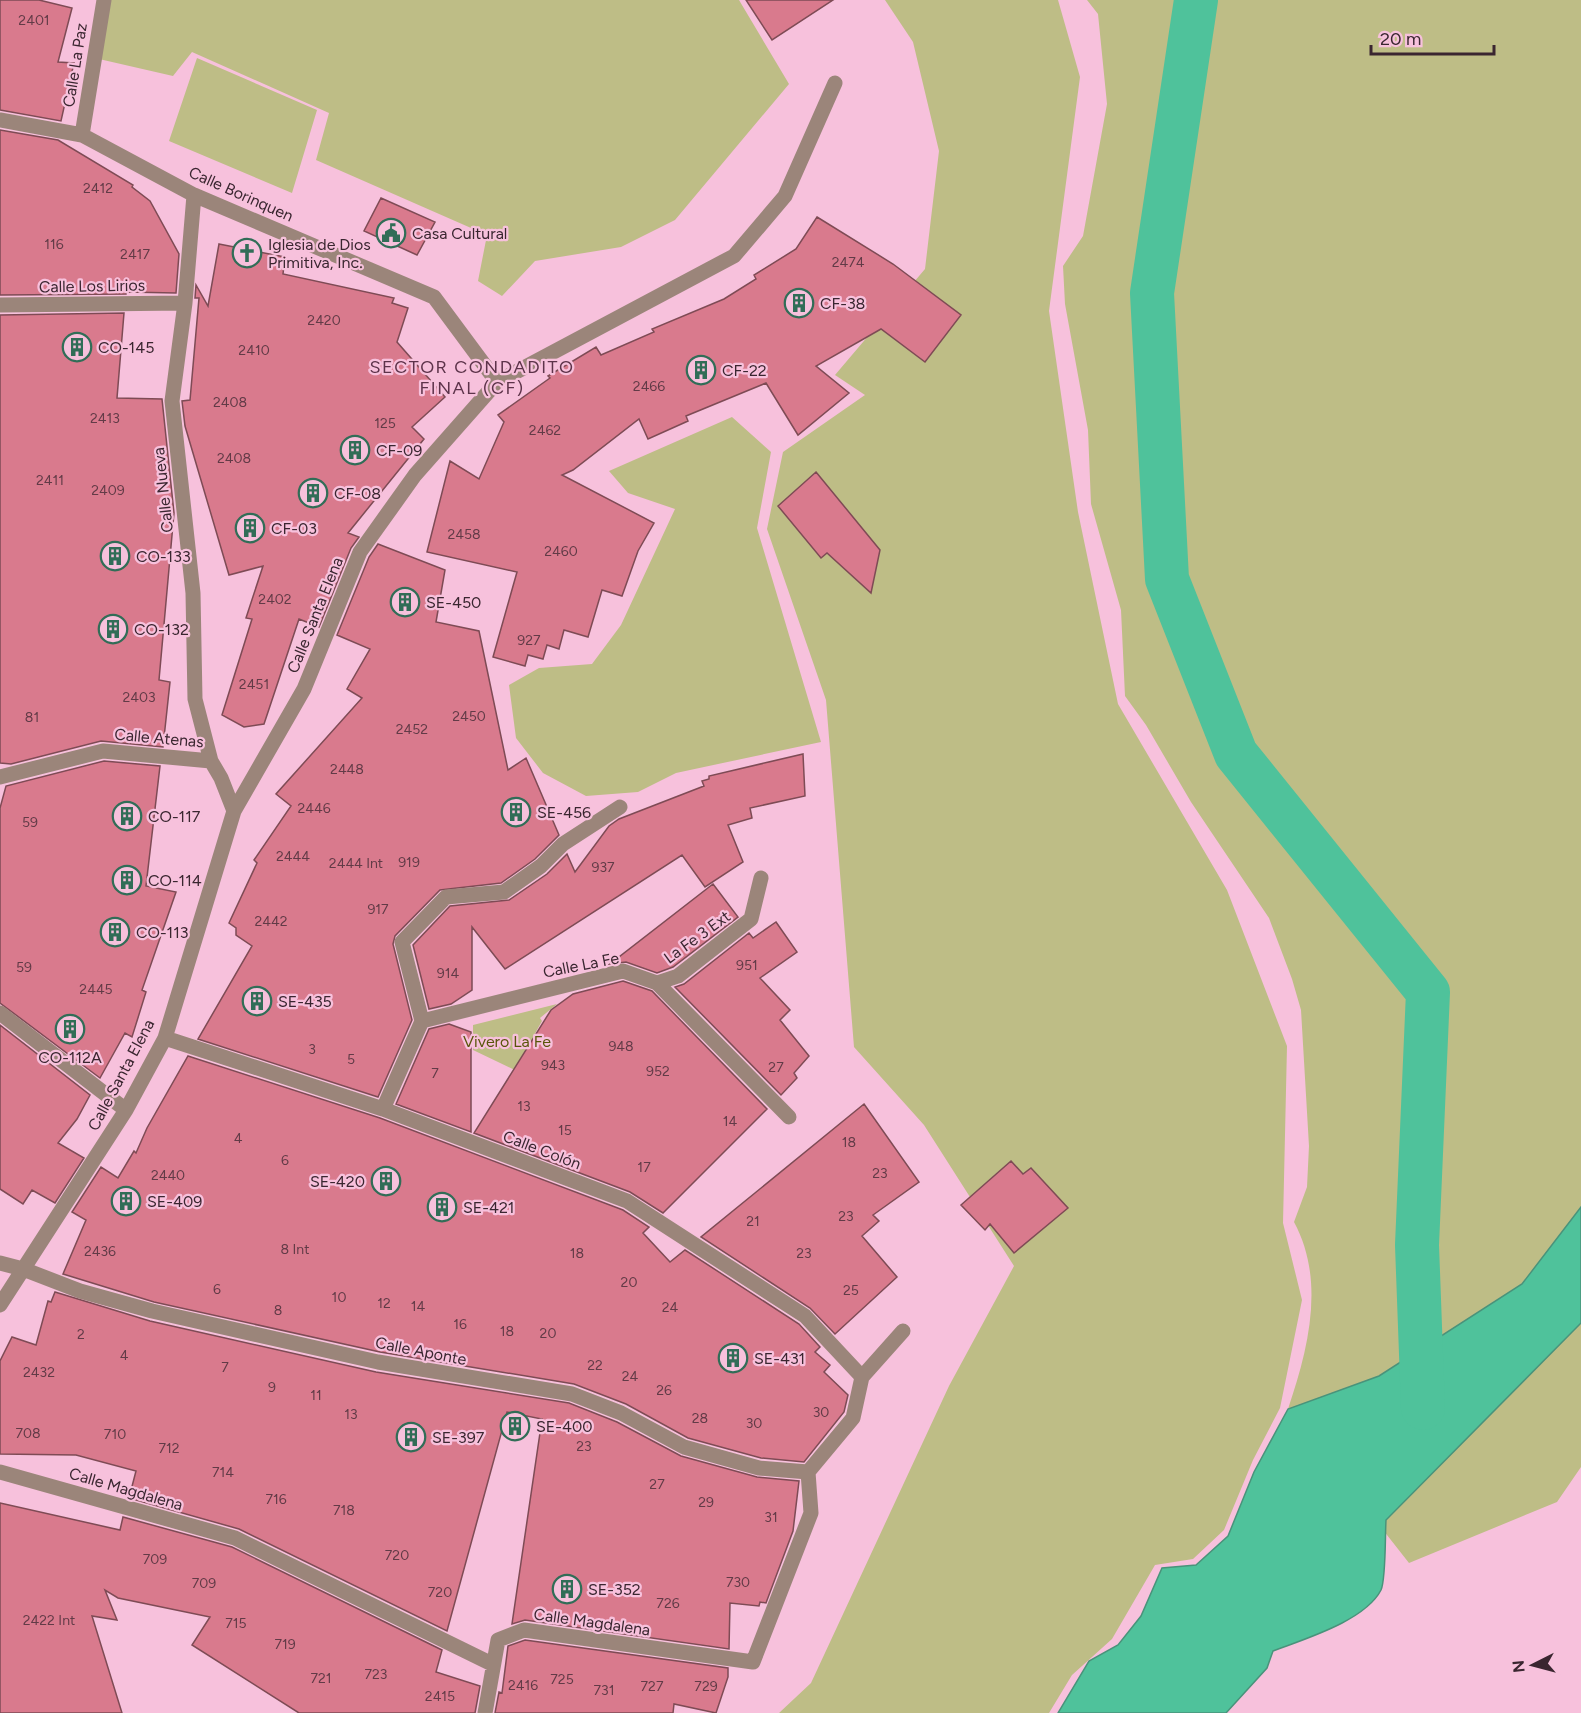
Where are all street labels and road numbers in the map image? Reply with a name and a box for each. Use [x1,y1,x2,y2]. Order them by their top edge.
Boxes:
street label: Calle La Paz [59,21,91,108]
street label: Calle Borinquen [186,162,296,226]
street label: Calle Los Lirios [39,276,145,296]
street label: Calle Nueva [149,446,177,534]
street label: Calle Santa Elena [283,554,347,676]
street label: Calle Atenas [114,725,204,751]
street label: La Fe 3 Ext [660,907,734,967]
street label: Calle La Fe [541,948,621,982]
street label: Calle Santa Elena [84,1016,158,1134]
street label: Calle Colón [500,1126,584,1174]
street label: Calle Aponte [374,1333,469,1369]
street label: Calle Magdalena [67,1464,185,1514]
street label: Calle Magdalena [533,1604,651,1640]

